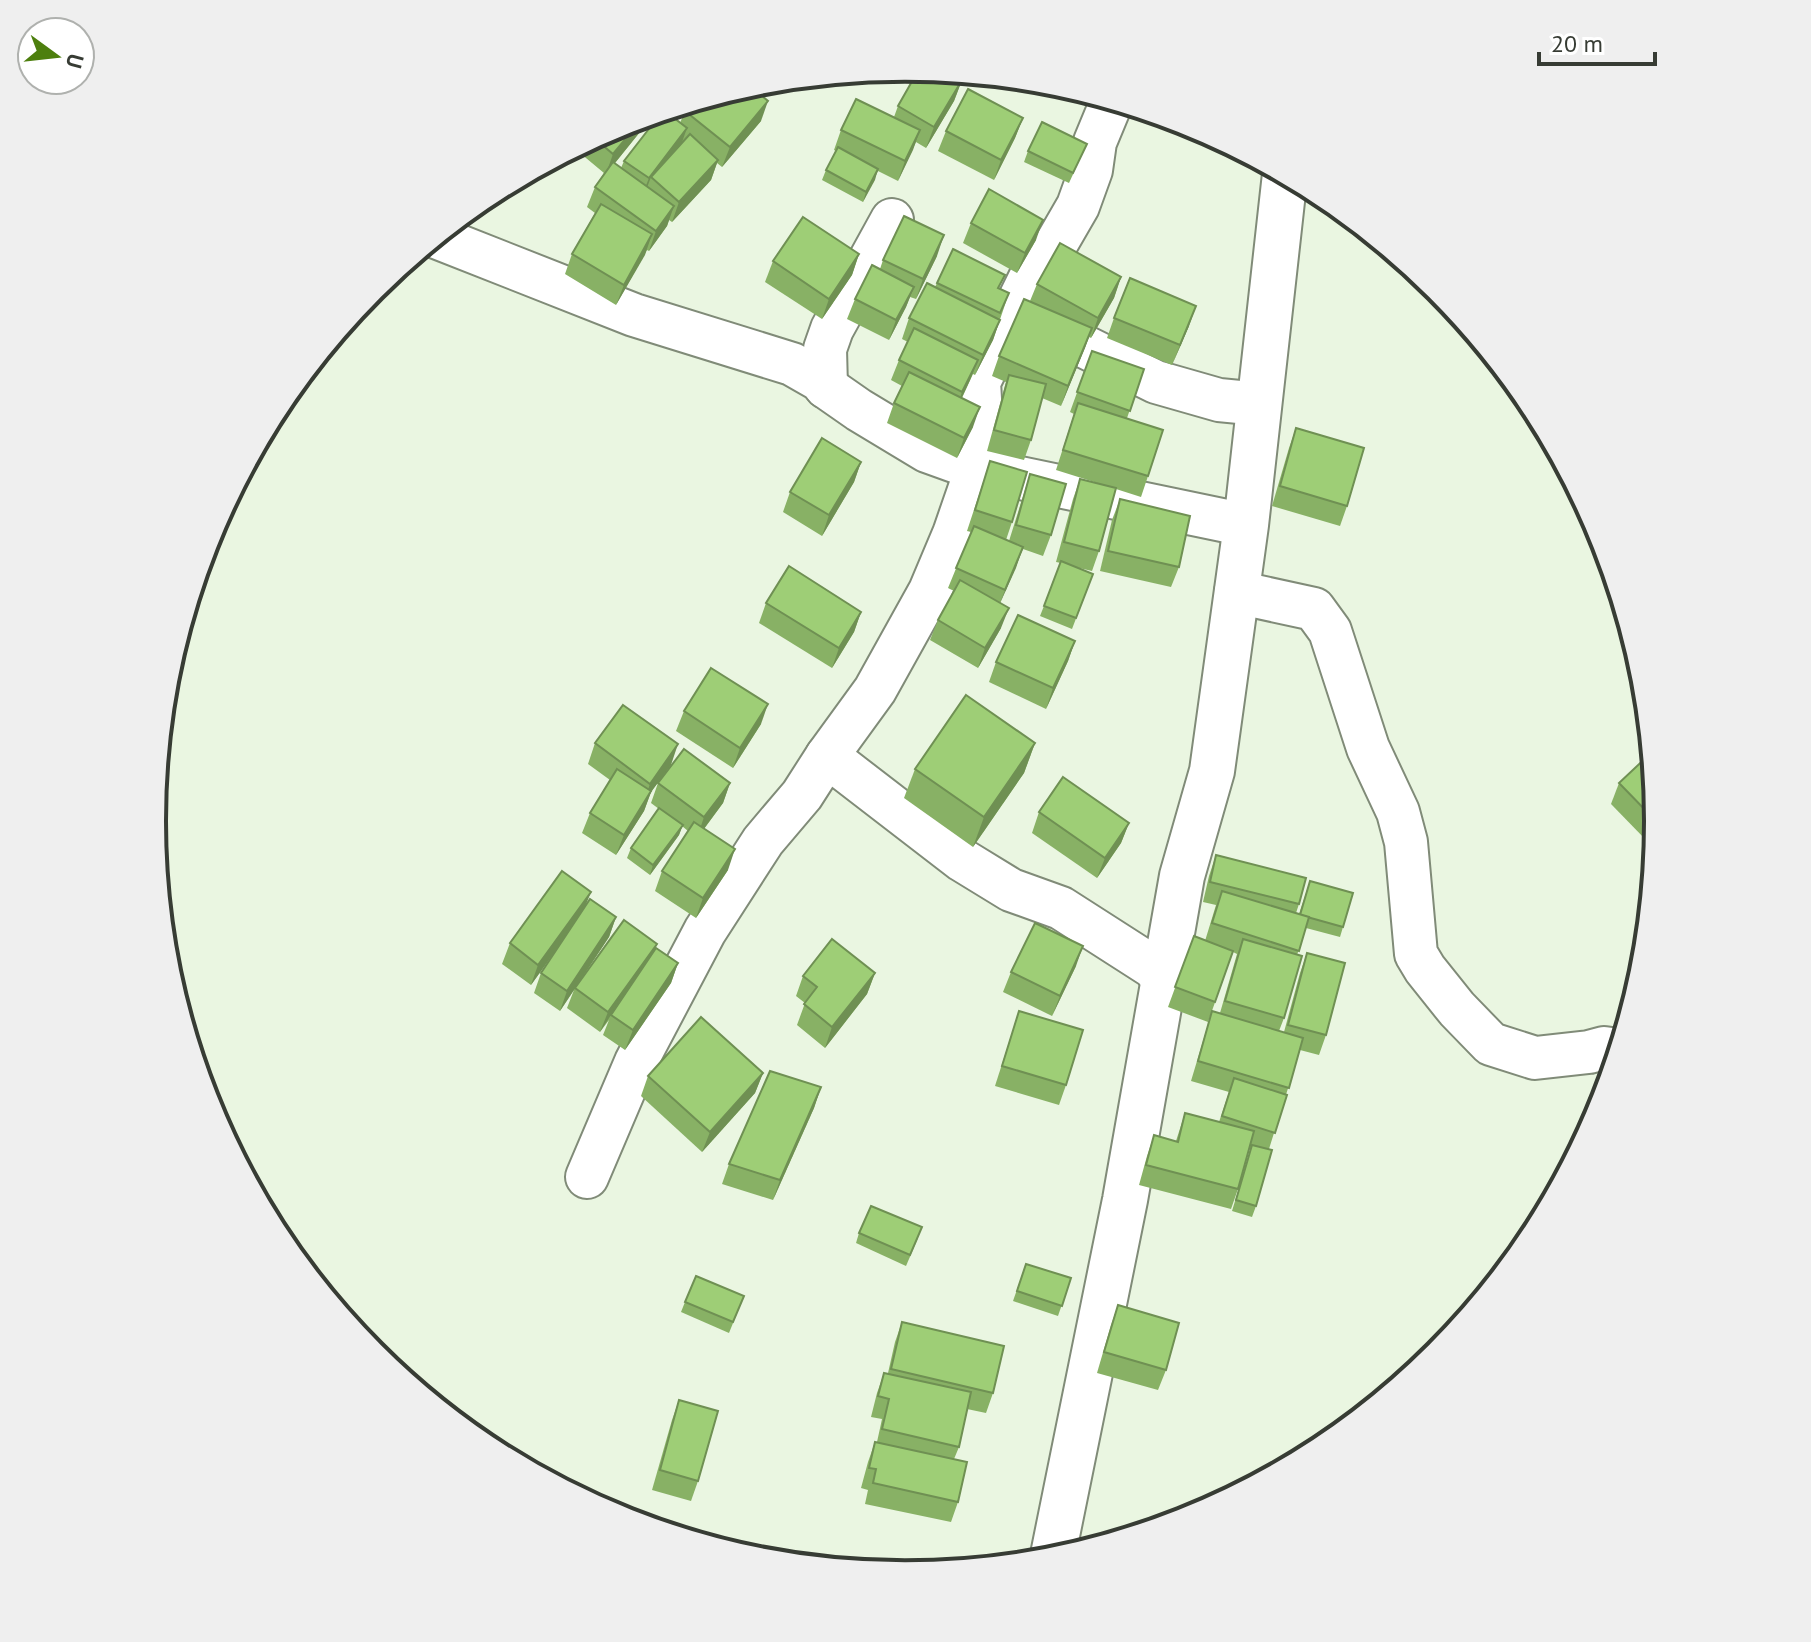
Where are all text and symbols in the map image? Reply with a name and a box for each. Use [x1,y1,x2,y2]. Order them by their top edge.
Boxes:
north arrow [16,16,96,96]
scale bar [1539,16,1655,66]
text: 20 m [1551,28,1603,59]
text: U [60,51,91,71]

